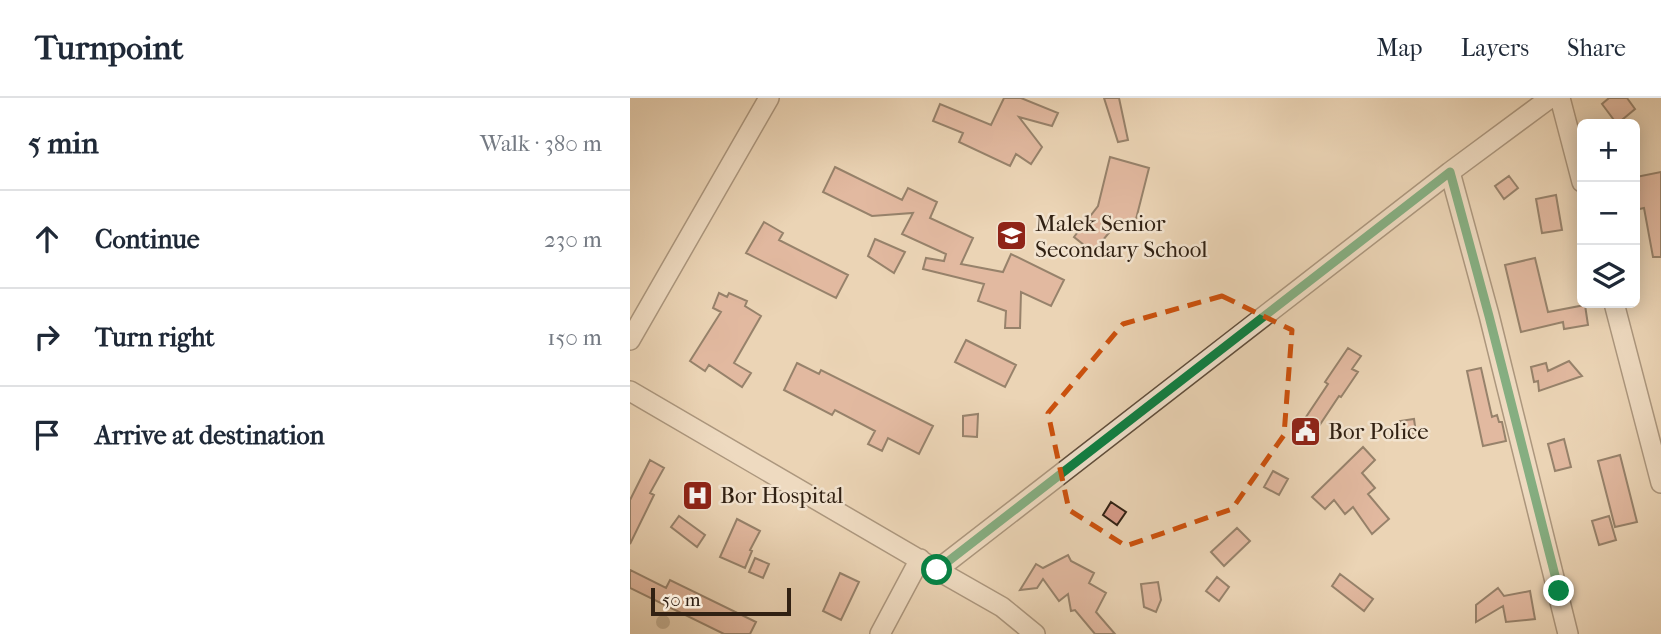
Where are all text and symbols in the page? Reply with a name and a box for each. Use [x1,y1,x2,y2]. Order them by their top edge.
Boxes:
text: Turnpoint [35,29,183,68]
text: Map [1377,34,1423,62]
text: Layers [1461,34,1529,62]
text: Share [1567,34,1626,62]
map controls [1577,119,1640,308]
button: + [1577,119,1640,182]
text: 5 min [28,126,99,161]
text: Walk · 380 m [480,130,602,157]
button: − [1577,182,1640,245]
place label: Malek Senior Secondary School [1035,210,1208,263]
school or university icon: Malek Senior Secondary School [995,219,1029,253]
icon: ahead [28,220,66,258]
text: Continue [95,224,200,255]
text: 230 m [544,226,602,253]
button: layers [1577,245,1640,308]
icon: right [28,318,66,356]
text: Turn right [95,322,215,353]
text: 150 m [547,324,602,351]
public building icon: Bor Police [1288,414,1322,448]
icon: arrive [28,416,66,454]
place label: Bor Police [1328,418,1429,445]
text: Arrive at destination [95,420,325,451]
hospital icon: Bor Hospital [680,478,714,512]
place label: Bor Hospital [720,482,844,509]
route start [921,554,952,585]
route end [1543,575,1574,606]
scale bar [651,585,791,617]
text: 50 m [662,589,701,611]

